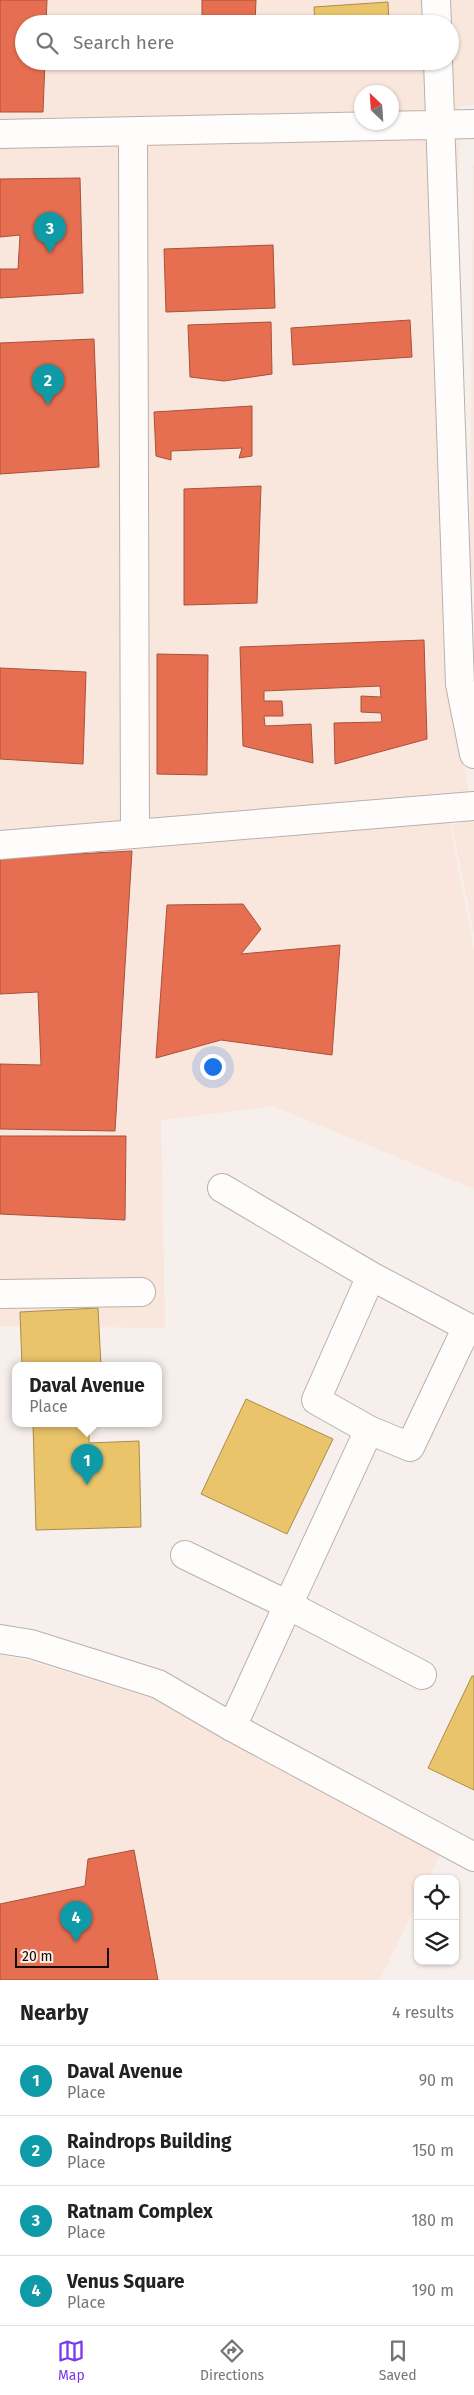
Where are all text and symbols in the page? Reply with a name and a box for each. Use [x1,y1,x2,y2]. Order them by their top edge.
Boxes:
search box [15,15,459,70]
icon: search [33,29,61,57]
text: Search here [73,31,174,54]
north arrow [354,85,399,130]
pin: 3 [34,212,66,253]
pin: 2 [32,364,64,405]
your location [200,1054,226,1080]
popup [12,1362,162,1427]
text: Daval Avenue [29,1374,145,1397]
text: Place [29,1397,68,1416]
pin: 1 [71,1444,103,1485]
map controls [414,1875,459,1965]
button: locate [414,1875,459,1920]
pin: 4 [60,1901,92,1942]
button: layers [414,1920,459,1965]
scale bar [15,1945,109,1968]
text: 20 m [22,1948,52,1965]
text: Nearby [20,2000,88,2026]
text: 4 results [392,2003,454,2022]
text: Daval Avenue [67,2060,183,2083]
text: 1 [32,2071,40,2090]
text: 90 m [419,2071,454,2090]
text: Place [67,2083,106,2102]
text: Raindrops Building [67,2130,232,2153]
text: 2 [32,2141,40,2160]
text: 150 m [412,2141,454,2160]
text: Place [67,2153,106,2172]
text: Ratnam Complex [67,2200,213,2223]
text: 3 [32,2211,40,2230]
text: 180 m [411,2211,454,2230]
text: Place [67,2223,106,2242]
text: Venus Square [67,2270,184,2293]
text: 4 [31,2281,41,2300]
text: 190 m [412,2281,454,2300]
text: Place [67,2293,106,2312]
tab: Map [57,2337,85,2384]
tab: Directions [200,2337,264,2384]
tab: Saved [379,2337,417,2384]

